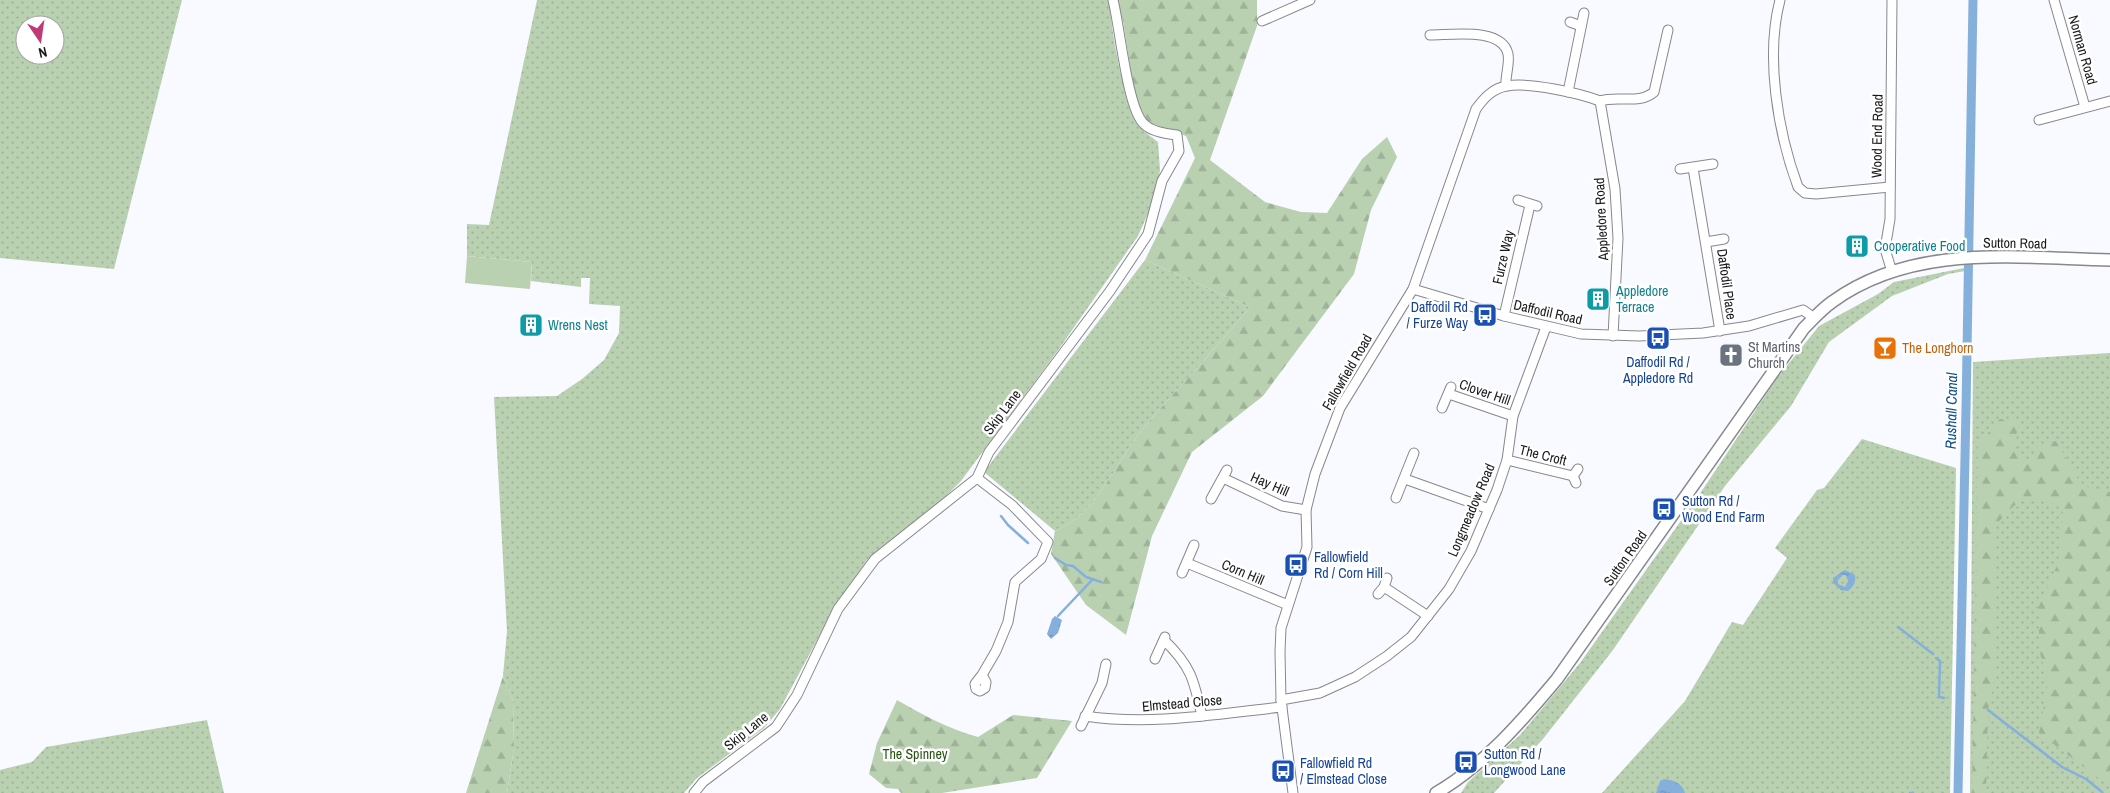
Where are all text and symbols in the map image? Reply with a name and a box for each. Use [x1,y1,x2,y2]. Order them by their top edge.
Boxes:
street label: Norman Road [2064,13,2102,87]
north arrow [15,15,65,65]
text: N [37,43,49,62]
street label: Wood End Road [1867,94,1887,178]
street label: Appledore Road [1590,177,1612,262]
street label: Furze Way [1488,228,1518,286]
building icon: Cooperative Food [1844,233,1870,259]
street label: Sutton Road [1983,233,2047,253]
place label: Cooperative Food [1874,237,1965,255]
street label: Daffodil Place [1713,247,1741,321]
place label: Appledore Terrace [1615,282,1668,316]
building icon: Appledore Terrace [1585,286,1611,312]
street label: Daffodil Road [1512,295,1584,329]
place label: Daffodil Rd / Furze Way [1407,298,1468,332]
bus stop icon: Daffodil Rd / Furze Way [1472,302,1498,328]
building icon: Wrens Nest [518,312,544,338]
place label: Wrens Nest [548,316,608,334]
bus stop icon: Daffodil Rd / Appledore Rd [1645,325,1671,351]
street label: Fallowfield Road [1318,331,1376,413]
bar icon: The Longhorn [1872,335,1898,361]
place label: St Martins Church [1748,338,1801,372]
place label: The Longhorn [1902,339,1973,357]
church icon: St Martins Church [1718,342,1744,368]
place label: Daffodil Rd / Appledore Rd [1622,353,1693,387]
water label: Rushall Canal [1940,372,1962,449]
street label: Clover Hill [1457,375,1513,409]
street label: Skip Lane [979,386,1025,438]
street label: The Croft [1518,440,1568,470]
street label: Longmeadow Road [1443,461,1499,559]
street label: Hay Hill [1248,468,1292,500]
place label: Sutton Rd / Wood End Farm [1682,492,1765,526]
bus stop icon: Sutton Rd / Wood End Farm [1651,496,1677,522]
street label: Sutton Road [1599,527,1651,589]
place label: Fallowfield Rd / Corn Hill [1314,548,1383,582]
bus stop icon: Fallowfield Rd / Corn Hill [1283,552,1309,578]
street label: Corn Hill [1219,555,1267,589]
street label: Elmstead Close [1141,691,1223,715]
street label: Skip Lane [720,708,772,754]
park label: The Spinney [882,745,948,763]
place label: Sutton Rd / Longwood Lane [1484,745,1566,779]
bus stop icon: Sutton Rd / Longwood Lane [1453,749,1479,775]
place label: Fallowfield Rd / Elmstead Close [1300,754,1387,788]
bus stop icon: Fallowfield Rd / Elmstead Close [1270,758,1296,784]

